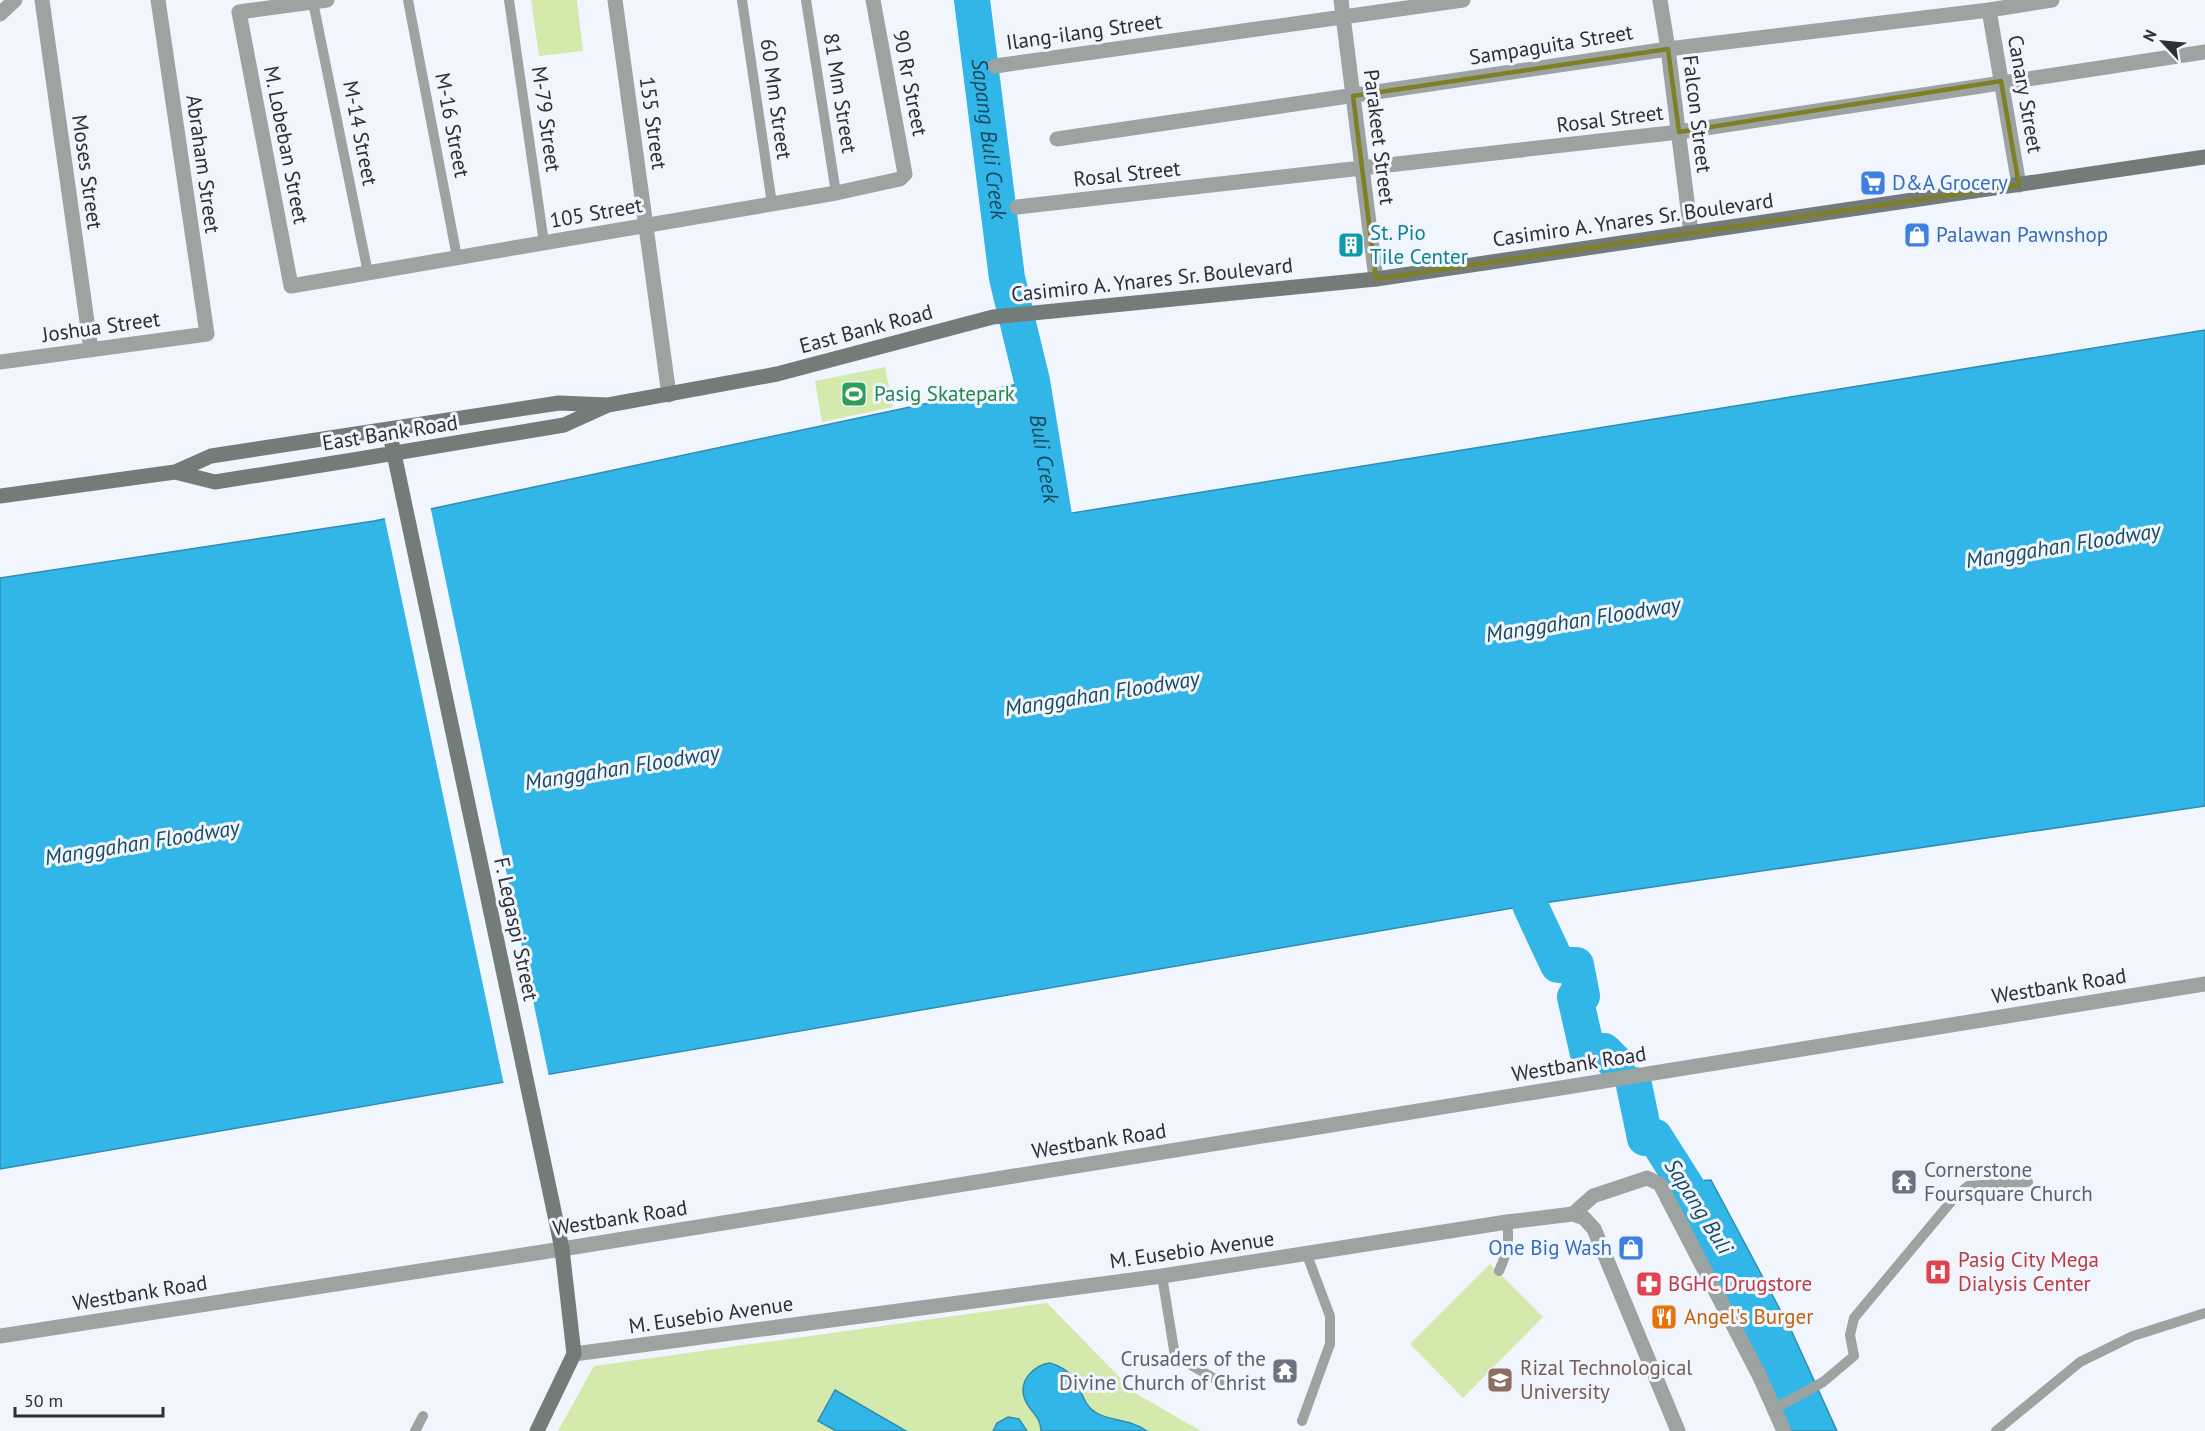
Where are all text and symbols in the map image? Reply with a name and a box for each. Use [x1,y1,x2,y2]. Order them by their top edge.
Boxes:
street label: Ilang-ilang Street [1004,7,1164,56]
north arrow [2133,12,2193,72]
street label: Sampaguita Street [1467,18,1635,71]
text: N [2138,26,2161,45]
street label: 90 Rr Street [887,28,934,138]
street label: 81 Mm Street [818,31,863,155]
street label: Canary Street [2002,33,2049,155]
street label: 60 Mm Street [755,37,798,161]
street label: Falcon Street [1677,54,1718,174]
water label: Sapang Buli Creek [965,57,1014,222]
street label: M. Lobeban Street [258,64,315,226]
street label: M-79 Street [526,64,567,173]
street label: Parakeet Street [1358,68,1401,206]
street label: M-16 Street [429,70,476,180]
street label: 155 Street [634,75,673,171]
street label: M-14 Street [337,78,384,188]
street label: Abraham Street [180,93,227,235]
street label: Rosal Street [1555,99,1665,138]
street label: Moses Street [66,113,109,231]
street label: Rosal Street [1072,154,1182,193]
supermarket icon: D&A Grocery [1858,168,1888,198]
place label: D&A Grocery [1892,169,2008,196]
street label: Casimiro A. Ynares Sr. Boulevard [1491,186,1775,253]
street label: 105 Street [547,191,644,234]
place label: St. Pio Tile Center [1370,219,1468,270]
shop icon: Palawan Pawnshop [1902,220,1932,250]
place label: Palawan Pawnshop [1936,221,2108,248]
building icon: St. Pio Tile Center [1336,230,1366,260]
street label: Casimiro A. Ynares Sr. Boulevard [1010,251,1294,308]
street label: East Bank Road [796,298,935,359]
street label: Joshua Street [39,305,162,348]
sports icon: Pasig Skatepark [839,379,869,409]
place label: Pasig Skatepark [874,380,1015,407]
street label: East Bank Road [320,408,460,457]
water label: Buli Creek [1024,412,1066,506]
water label: Manggahan Floodway [1964,516,2164,574]
water label: Manggahan Floodway [1484,590,1684,648]
water label: Manggahan Floodway [1003,664,1203,722]
water label: Manggahan Floodway [523,738,723,796]
water label: Manggahan Floodway [43,813,243,871]
street label: F. Legaspi Street [488,855,545,1003]
street label: Westbank Road [1990,962,2128,1009]
street label: Westbank Road [1510,1040,1648,1087]
street label: Westbank Road [1030,1117,1168,1164]
water label: Sapang Buli [1659,1153,1740,1260]
place label: Cornerstone Foursquare Church [1924,1156,2093,1207]
temple icon: Cornerstone Foursquare Church [1889,1167,1919,1197]
street label: Westbank Road [551,1194,689,1241]
street label: M. Eusebio Avenue [1108,1225,1276,1274]
shop icon: One Big Wash [1616,1233,1646,1263]
place label: One Big Wash [1488,1234,1612,1261]
place label: Pasig City Mega Dialysis Center [1958,1246,2099,1297]
hospital icon: Pasig City Mega Dialysis Center [1923,1257,1953,1287]
street label: Westbank Road [71,1269,209,1316]
pharmacy icon: BGHC Drugstore [1634,1269,1664,1299]
place label: BGHC Drugstore [1668,1270,1812,1297]
street label: M. Eusebio Avenue [627,1290,795,1339]
restaurant icon: Angel's Burger [1649,1302,1679,1332]
place label: Angel's Burger [1684,1303,1813,1330]
place label: Crusaders of the Divine Church of Christ [1059,1345,1266,1396]
place label: Rizal Technological University [1520,1354,1692,1405]
temple icon: Crusaders of the Divine Church of Christ [1270,1356,1300,1386]
school or university icon: Rizal Technological University [1485,1365,1515,1395]
scale bar [15,1380,164,1418]
text: 50 m [24,1389,63,1412]

